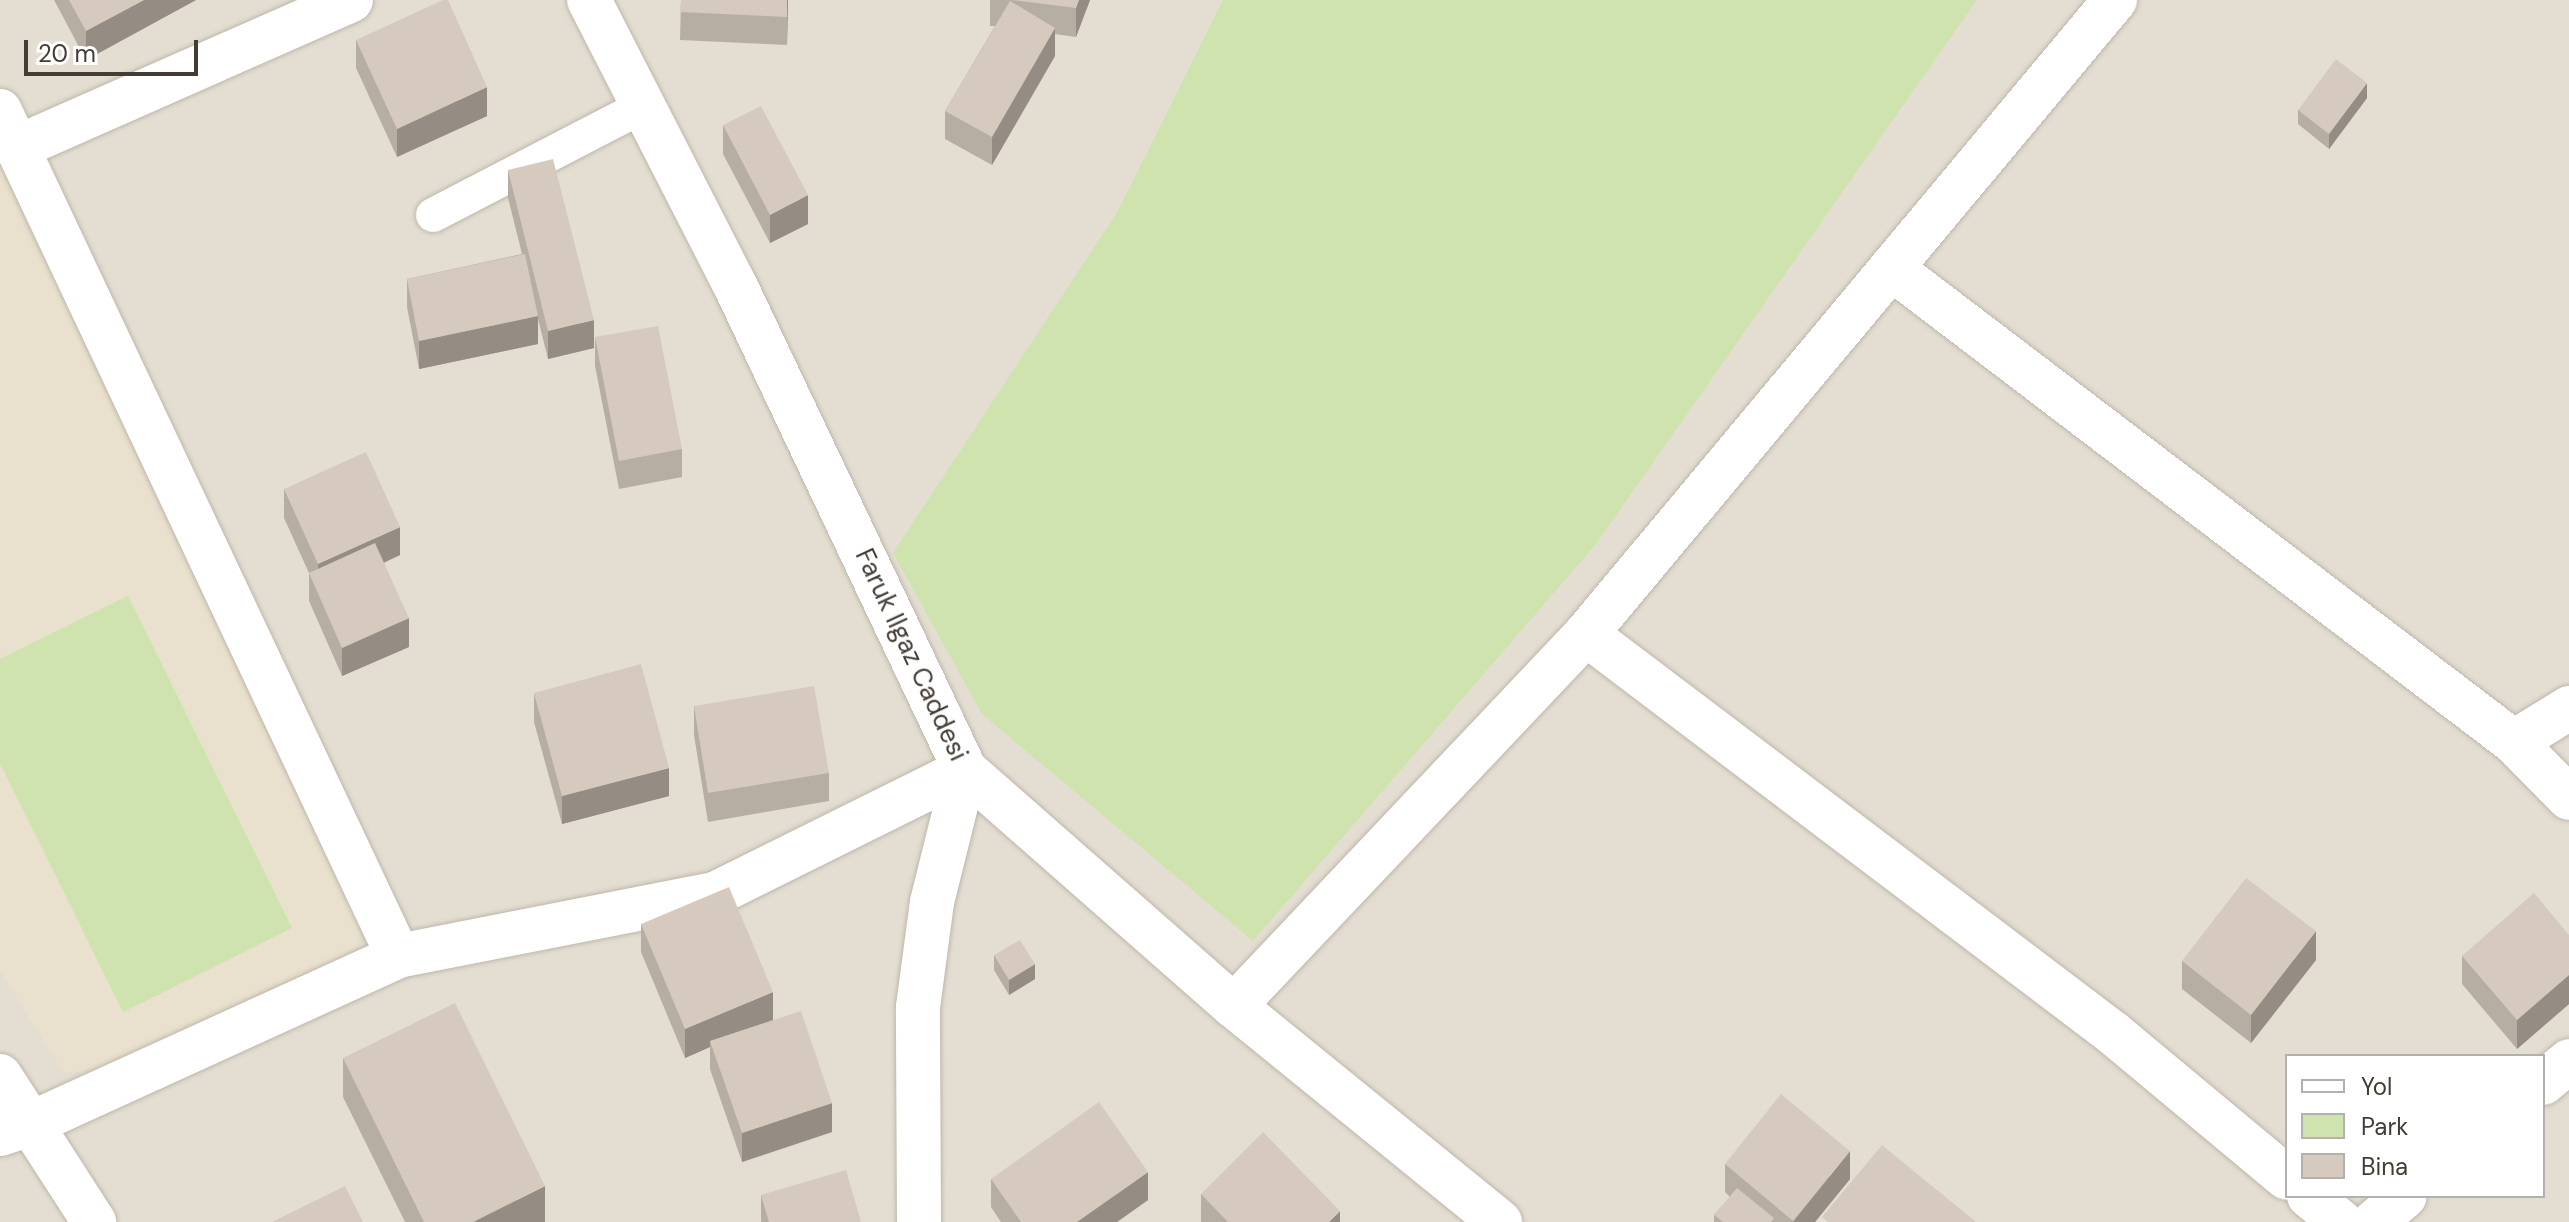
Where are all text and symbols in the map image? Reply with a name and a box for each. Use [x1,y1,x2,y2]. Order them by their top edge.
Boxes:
scale bar [28,24,202,74]
text: 20 m [38,38,96,69]
street label: Faruk Ilgaz Caddesi [848,544,974,766]
legend [2285,1054,2545,1198]
text: Yol [2361,1071,2392,1102]
text: Park [2361,1111,2408,1142]
text: Bina [2361,1151,2408,1182]

